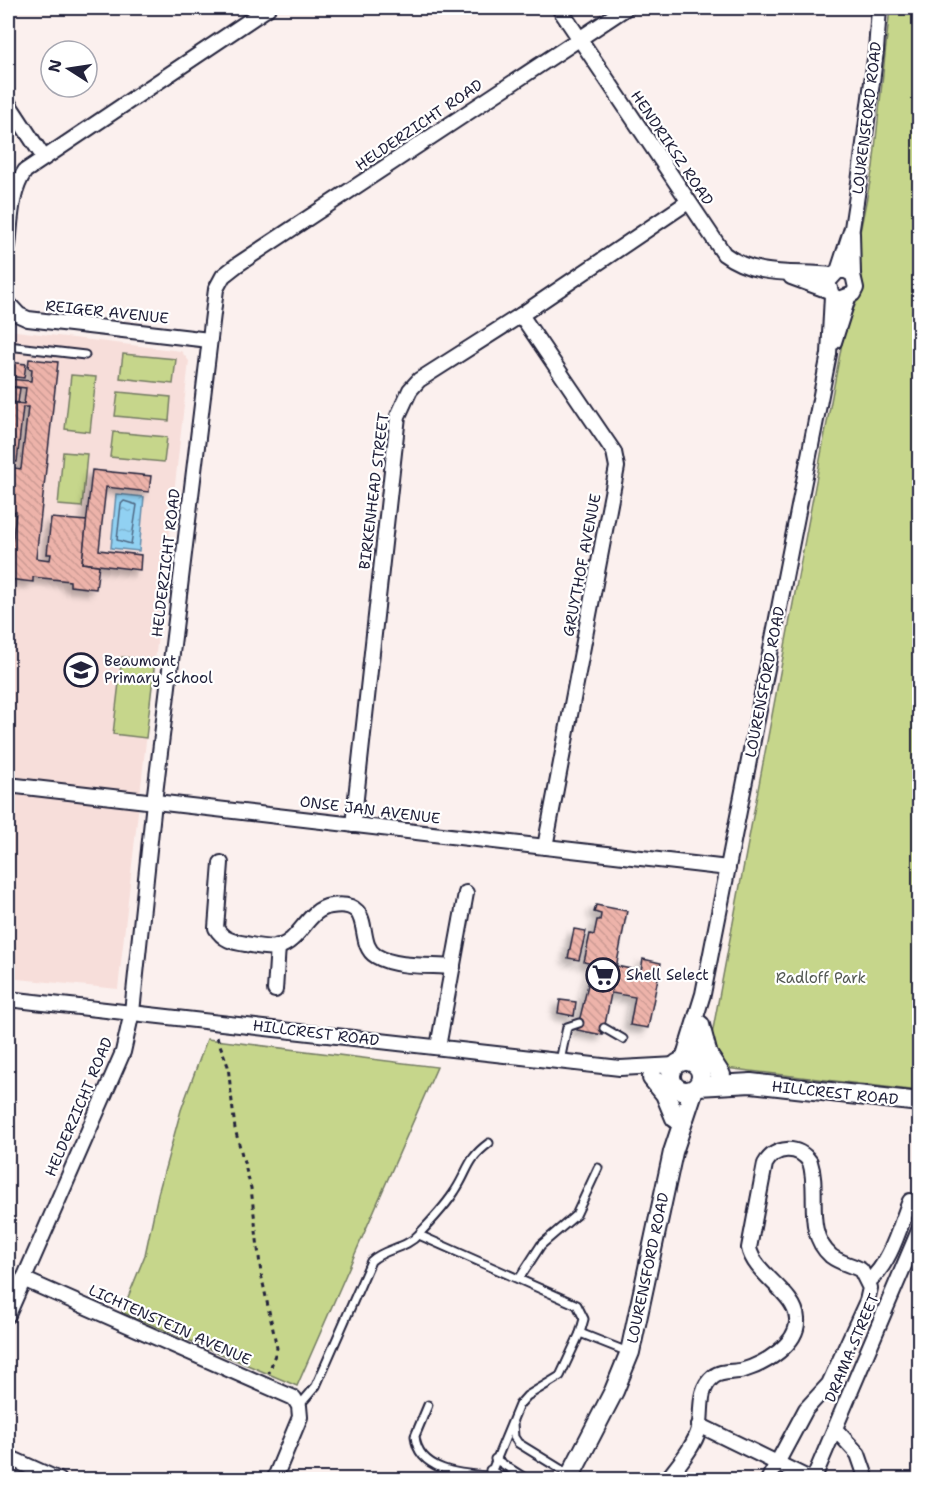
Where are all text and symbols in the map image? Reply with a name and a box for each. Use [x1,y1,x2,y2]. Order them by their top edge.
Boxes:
north arrow [39,39,99,99]
street label: LOURENSFORD ROAD [848,40,886,195]
text: N [43,58,66,74]
street label: HELDERZICHT ROAD [351,75,487,175]
street label: HENDRIKSZ ROAD [626,87,718,209]
street label: REIGER AVENUE [44,296,170,328]
street label: BIRKENHEAD STREET [354,411,394,571]
street label: HELDERZICHT ROAD [147,487,185,638]
street label: GRUYTHOF AVENUE [558,492,606,638]
street label: LOURENSFORD ROAD [741,605,789,759]
place label: Beaumont Primary School [104,651,213,688]
school or university icon: Beaumont Primary School [63,652,99,688]
street label: ONSE JAN AVENUE [299,791,441,829]
supermarket icon: Shell Select [585,957,621,993]
place label: Shell Select [626,965,709,985]
park label: Radloff Park [776,968,866,988]
street label: HILLCREST ROAD [252,1015,380,1051]
street label: HELDERZICHT ROAD [41,1034,117,1180]
street label: HILLCREST ROAD [771,1076,899,1110]
street label: LOURENSFORD ROAD [622,1191,674,1345]
street label: LICHTENSTEIN AVENUE [86,1280,254,1370]
street label: DRAMA STREET [820,1291,884,1405]

